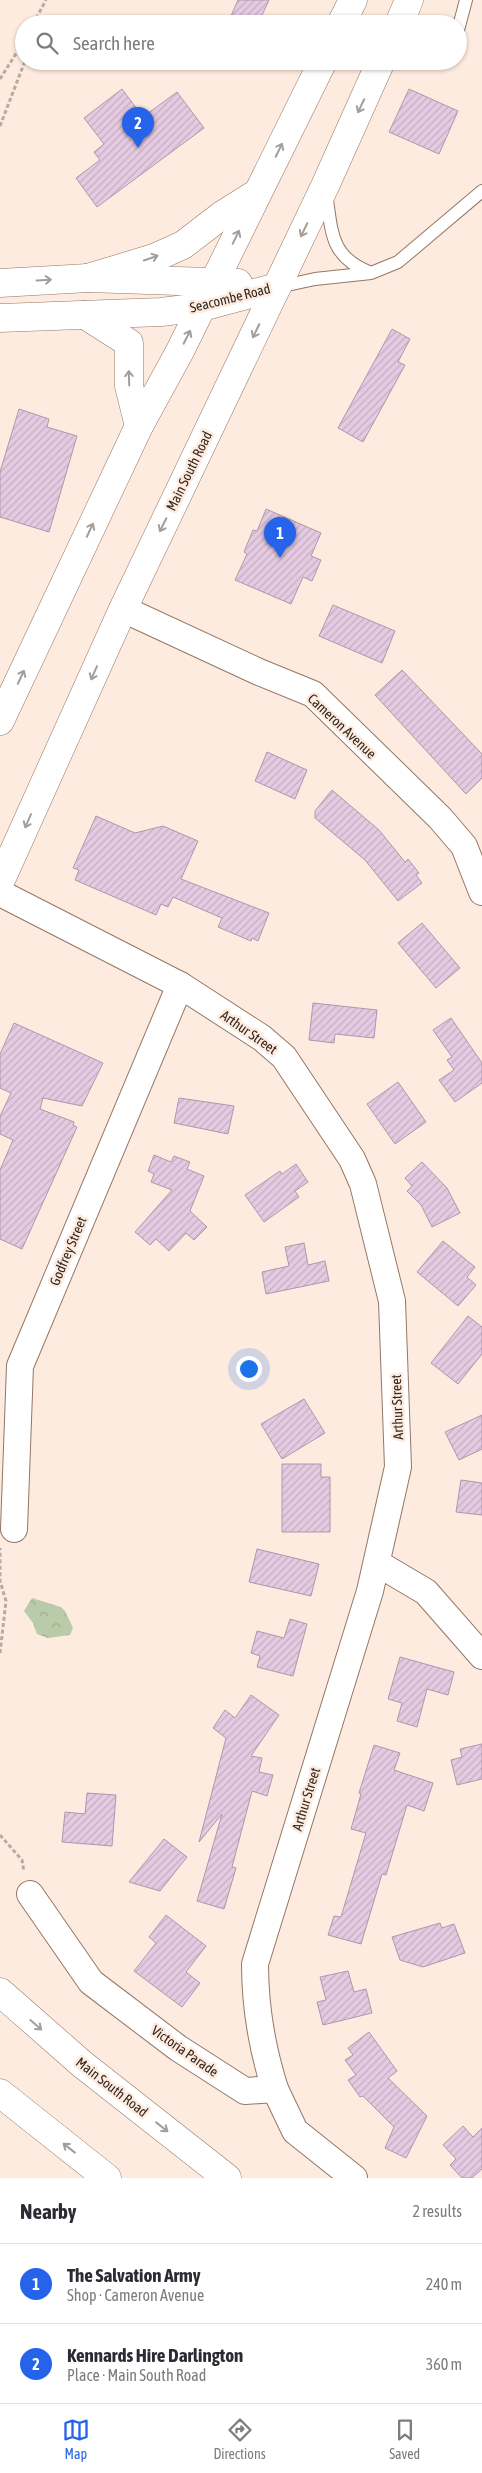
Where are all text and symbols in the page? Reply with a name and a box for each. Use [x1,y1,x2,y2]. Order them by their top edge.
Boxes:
search box [15,15,467,70]
icon: search [33,29,61,57]
text: Search here [73,32,155,54]
one-way arrow [356,98,366,113]
pin: 2 [122,107,154,148]
one-way arrow [274,142,284,157]
one-way arrow [298,222,308,237]
one-way arrow [231,230,241,245]
one-way arrow [143,253,159,262]
one-way arrow [36,276,52,285]
street label: Seacombe Road [188,280,272,316]
one-way arrow [250,323,260,338]
one-way arrow [183,330,192,345]
one-way arrow [124,371,134,387]
street label: Main South Road [163,429,215,513]
one-way arrow [158,517,167,532]
pin: 1 [264,517,296,558]
one-way arrow [85,522,95,537]
one-way arrow [89,665,99,680]
one-way arrow [16,670,26,685]
street label: Cameron Avenue [305,690,379,762]
one-way arrow [22,813,32,828]
street label: Arthur Street [218,1007,280,1057]
street label: Godfrey Street [46,1214,90,1288]
your location [236,1356,262,1382]
street label: Arthur Street [388,1374,406,1440]
street label: Arthur Street [289,1765,323,1833]
one-way arrow [30,2019,43,2031]
street label: Victoria Parade [148,2022,222,2080]
street label: Main South Road [73,2054,151,2120]
one-way arrow [155,2122,168,2133]
one-way arrow [62,2143,75,2154]
text: Nearby [20,2199,76,2223]
text: 2 results [412,2202,462,2220]
text: The Salvation Army [67,2264,201,2286]
text: 1 [32,2275,40,2293]
text: 240 m [426,2275,462,2293]
text: Shop · Cameron Avenue [67,2286,204,2304]
text: Kennards Hire Darlington [67,2344,243,2366]
text: 2 [32,2355,40,2373]
text: 360 m [426,2355,462,2373]
text: Place · Main South Road [67,2366,206,2384]
tab: Map [62,2416,90,2462]
tab: Directions [213,2416,266,2462]
tab: Saved [389,2416,420,2462]

